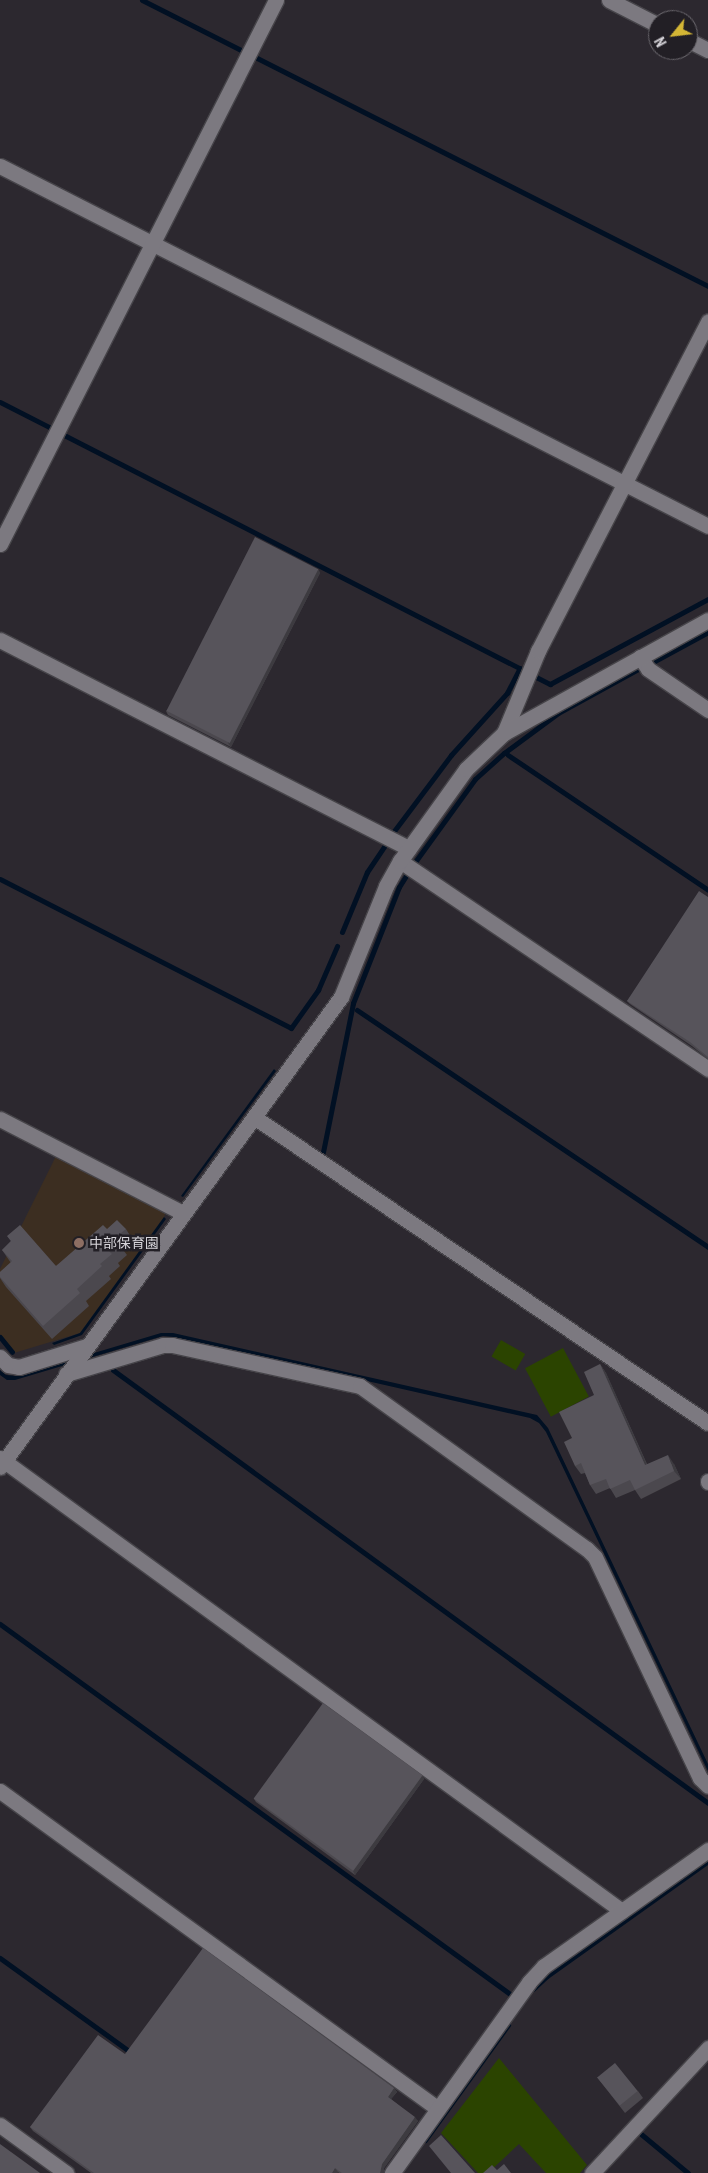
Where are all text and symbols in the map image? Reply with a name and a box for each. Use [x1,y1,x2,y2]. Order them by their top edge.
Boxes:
north arrow [648,10,698,60]
text: N [652,34,670,49]
place label: 中部保育園 [89,1235,159,1251]
marker: 中部保育園 [73,1237,85,1249]

